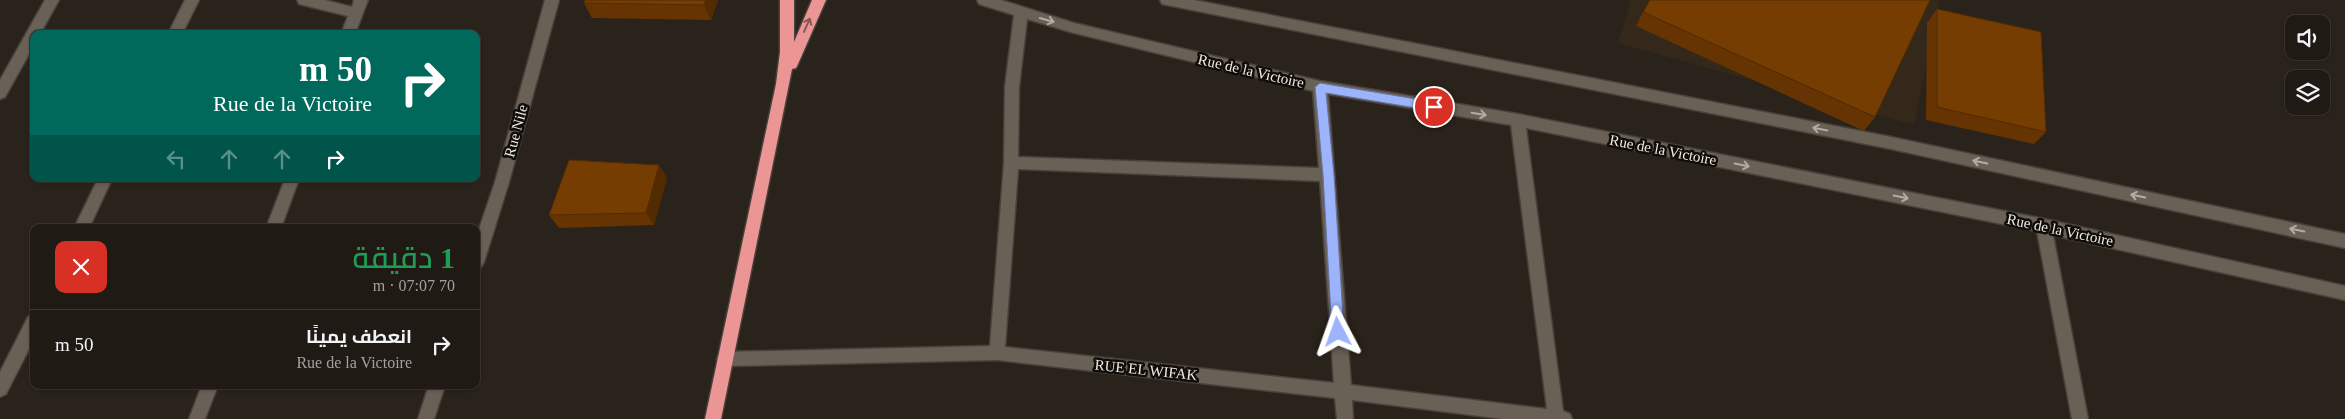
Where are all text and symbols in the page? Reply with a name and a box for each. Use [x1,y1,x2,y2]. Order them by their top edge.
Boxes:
map controls [2285,15,2330,115]
button: sound [2285,15,2330,60]
one-way arrow [1039,16,1055,25]
one-way arrow [802,18,812,33]
text: 50 m [299,50,372,89]
icon: right [390,50,455,115]
street label: Rue de la Victoire [1196,51,1306,91]
button: layers [2285,70,2330,115]
pin [1413,86,1455,128]
text: Rue de la Victoire [213,91,372,116]
icon: arrive [1420,93,1448,121]
street label: Rue Nile [501,103,531,159]
one-way arrow [1471,110,1487,120]
one-way arrow [1813,124,1829,134]
street label: Rue de la Victoire [1608,132,1718,168]
icon: left [162,145,190,173]
icon: ahead [215,145,243,173]
icon: ahead [268,145,296,173]
icon: right [321,145,349,173]
one-way arrow [1972,157,1988,166]
one-way arrow [1733,161,1749,171]
one-way arrow [2131,191,2147,200]
one-way arrow [1892,193,1908,203]
street label: Rue de la Victoire [2005,211,2115,249]
one-way arrow [2290,225,2306,234]
button: close [55,241,107,293]
text: 1 دقيقة [353,241,455,274]
text: 70 m · 07:07 [373,277,455,294]
position arrow [1311,305,1363,357]
text: انعطف يمينًا [306,326,412,347]
icon: right [427,331,455,359]
text: 50 m [55,334,94,355]
text: Rue de la Victoire [296,354,412,371]
street label: RUE EL WIFAK [1094,357,1198,383]

